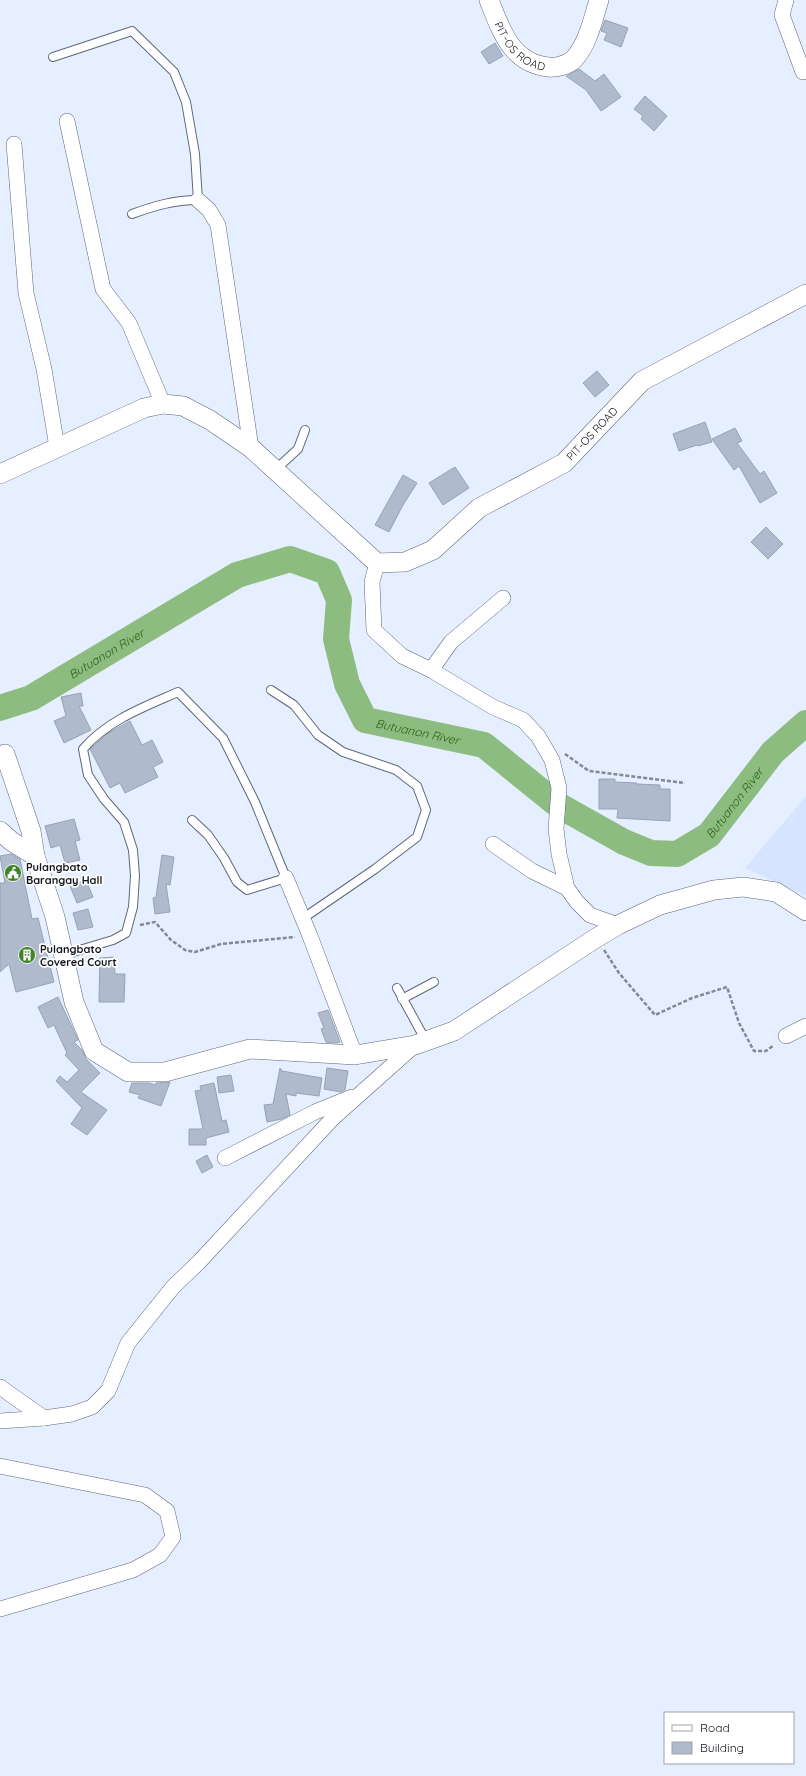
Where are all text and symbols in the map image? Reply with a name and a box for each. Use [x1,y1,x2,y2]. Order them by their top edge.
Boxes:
street label: PIT-OS ROAD [491,19,547,74]
street label: PIT-OS ROAD [563,404,621,463]
water label: Butuanon River [65,624,148,682]
water label: Butuanon River [374,715,462,747]
water label: Butuanon River [702,763,767,841]
place label: Pulangbato Barangay Hall [26,860,102,887]
public building icon: Pulangbato Barangay Hall [3,863,23,883]
place label: Pulangbato Covered Court [40,942,117,969]
building icon: Pulangbato Covered Court [17,945,37,965]
legend [664,1712,794,1764]
text: Road [700,1720,730,1735]
text: Building [700,1740,744,1755]

